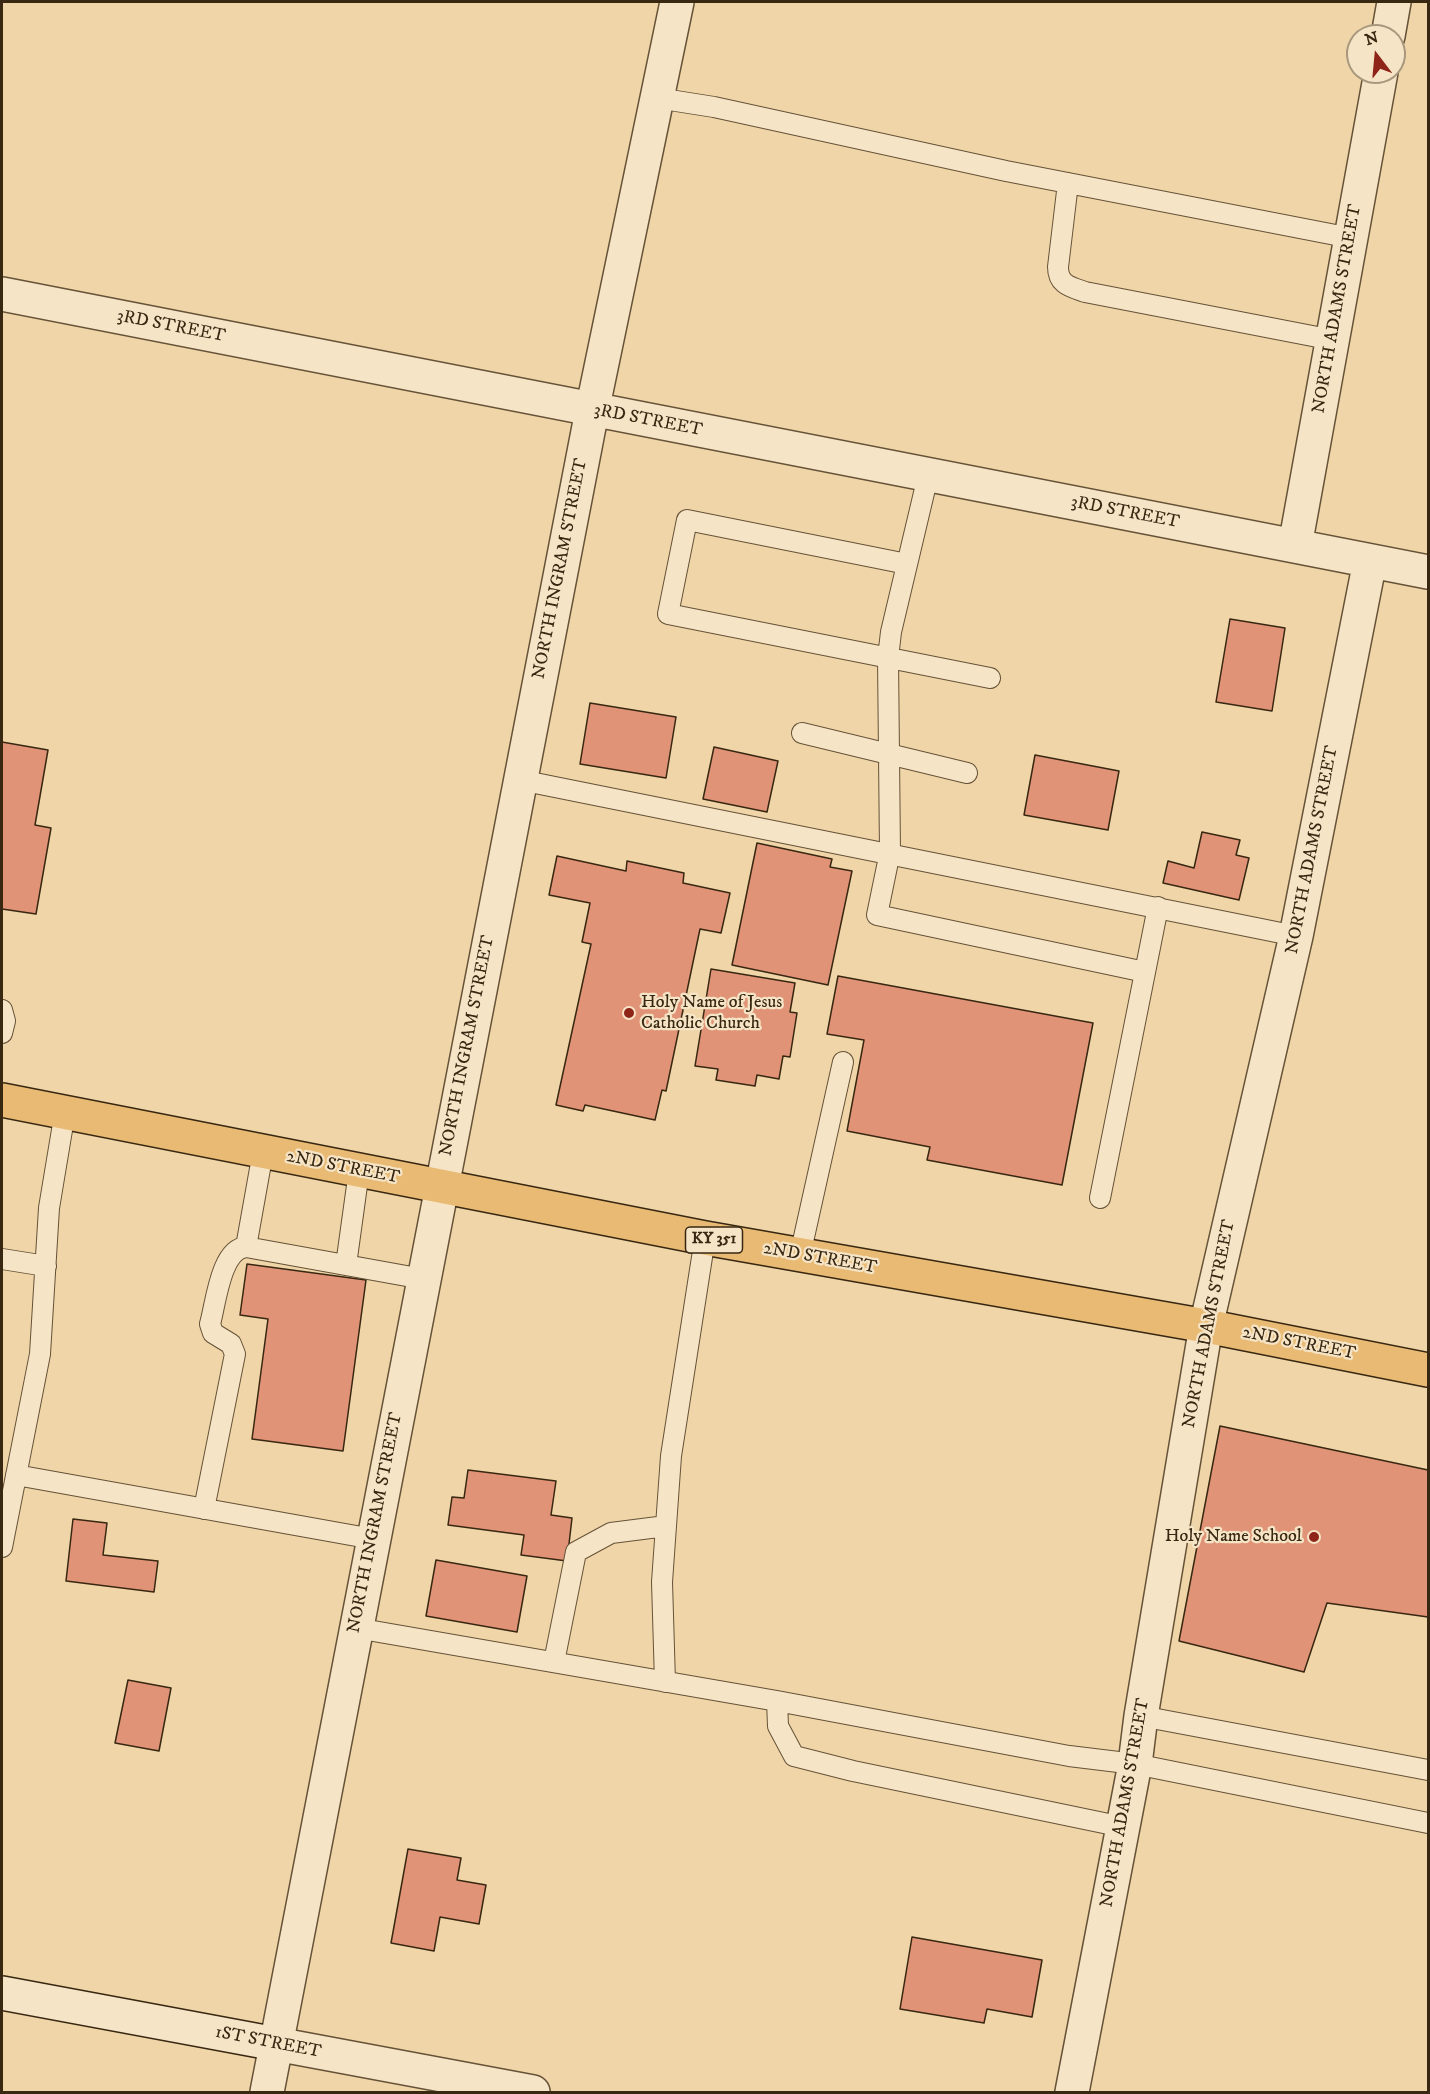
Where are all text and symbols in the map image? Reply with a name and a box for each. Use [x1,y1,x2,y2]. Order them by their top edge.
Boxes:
north arrow [1346,24,1406,84]
text: N [1363,27,1381,50]
street label: NORTH ADAMS STREET [1309,203,1367,415]
street label: 3RD STREET [115,306,227,348]
street label: 3RD STREET [592,400,704,442]
street label: NORTH INGRAM STREET [529,457,593,681]
street label: 3RD STREET [1069,492,1181,534]
street label: NORTH ADAMS STREET [1282,744,1344,956]
street label: NORTH INGRAM STREET [436,934,500,1158]
place label: Holy Name of Jesus Catholic Church [641,992,782,1034]
marker: Holy Name of Jesus Catholic Church [622,1006,636,1020]
street label: 2ND STREET [284,1146,402,1190]
street label: NORTH ADAMS STREET [1179,1218,1241,1430]
road number: KY 351 [686,1227,742,1253]
street label: 2ND STREET [761,1238,879,1280]
street label: 2ND STREET [1240,1322,1358,1366]
street label: NORTH INGRAM STREET [344,1411,408,1635]
place label: Holy Name School [1165,1526,1302,1548]
marker: Holy Name School [1307,1530,1321,1544]
street label: NORTH ADAMS STREET [1097,1697,1155,1909]
street label: 1ST STREET [213,2022,323,2064]

